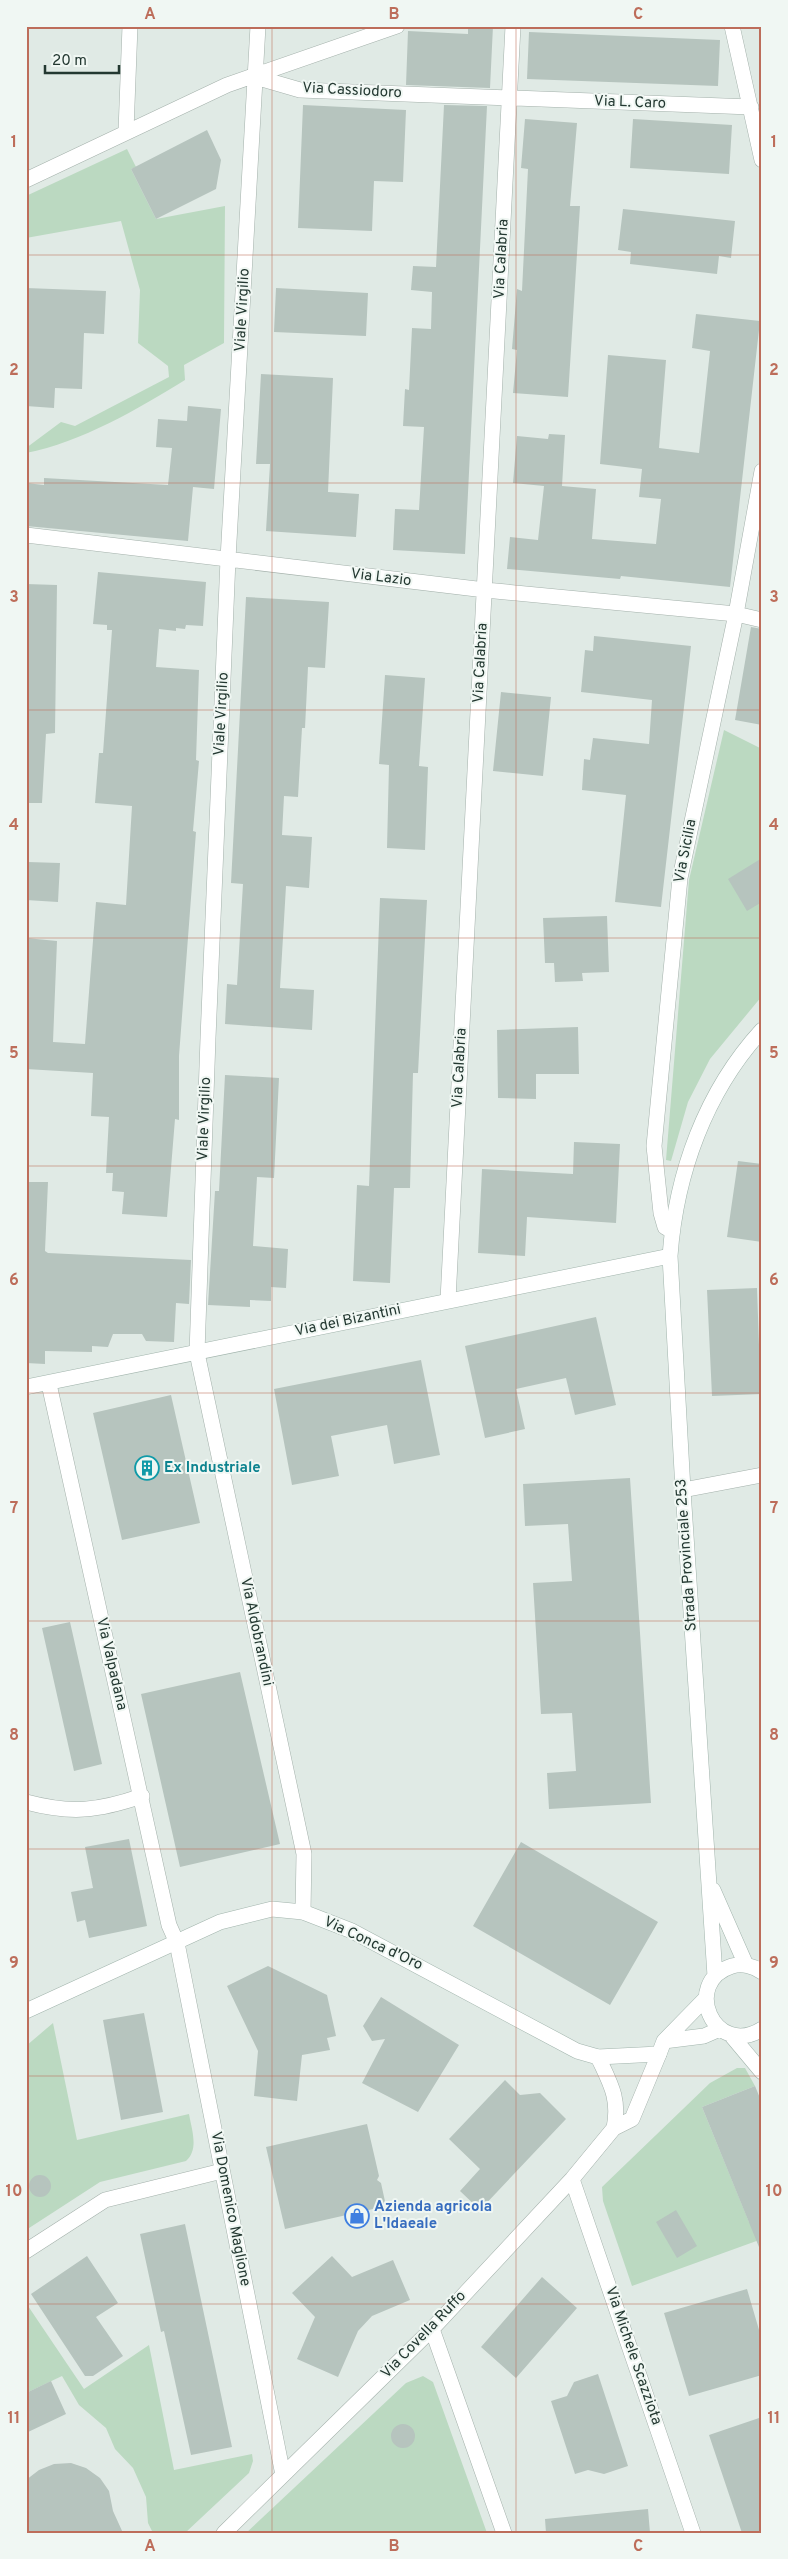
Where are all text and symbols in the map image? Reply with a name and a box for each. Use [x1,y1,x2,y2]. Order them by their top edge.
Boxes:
text: A [144,5,156,25]
text: B [388,5,400,25]
text: C [633,5,643,25]
scale bar [45,42,119,74]
text: 20 m [52,52,87,71]
street label: Via Cassiodoro [302,79,402,103]
street label: Via L. Caro [594,92,666,114]
text: 1 [11,133,17,153]
text: 1 [771,133,777,153]
street label: Via Calabria [490,218,514,300]
street label: Viale Virgilio [231,268,255,352]
text: 2 [9,361,19,381]
text: 2 [769,361,779,381]
street label: Via Lazio [350,565,412,591]
text: 3 [9,588,19,608]
text: 3 [769,588,779,608]
street label: Via Calabria [469,622,493,704]
street label: Viale Virgilio [210,672,234,756]
text: 4 [9,816,19,836]
text: 4 [769,816,779,836]
street label: Via Sicilia [670,817,702,885]
street label: Via Calabria [448,1027,472,1109]
text: 5 [9,1044,19,1064]
text: 5 [769,1044,779,1064]
street label: Viale Virgilio [194,1077,216,1161]
text: 6 [9,1271,19,1291]
text: 6 [769,1271,779,1291]
street label: Via dei Bizantini [293,1300,403,1342]
building icon: Ex Industriale [134,1455,160,1481]
place label: Ex Industriale [164,1459,261,1478]
street label: Strada Provinciale 253 [672,1478,702,1632]
text: 7 [10,1499,18,1519]
text: 7 [770,1499,778,1519]
street label: Via Aldobrandini [235,1576,277,1688]
street label: Via Valpadana [91,1616,131,1712]
text: 8 [9,1726,19,1746]
text: 8 [769,1726,779,1746]
street label: Via Conca d'Oro [320,1913,426,1975]
text: 9 [9,1954,19,1974]
text: 9 [769,1954,779,1974]
street label: Via Domenico Maglione [206,2130,254,2288]
text: 10 [6,2182,22,2202]
text: 10 [766,2182,782,2202]
place label: Azienda agricola L'Idaeale [374,2198,492,2234]
shop icon: Azienda agricola L'Idaeale [344,2203,370,2229]
street label: Via Michele Scazziota [600,2284,666,2428]
street label: Via Covella Ruffo [377,2287,471,2383]
text: 11 [8,2409,20,2429]
text: 11 [768,2409,780,2429]
text: A [144,2537,156,2557]
text: B [388,2537,400,2557]
text: C [633,2537,643,2557]

